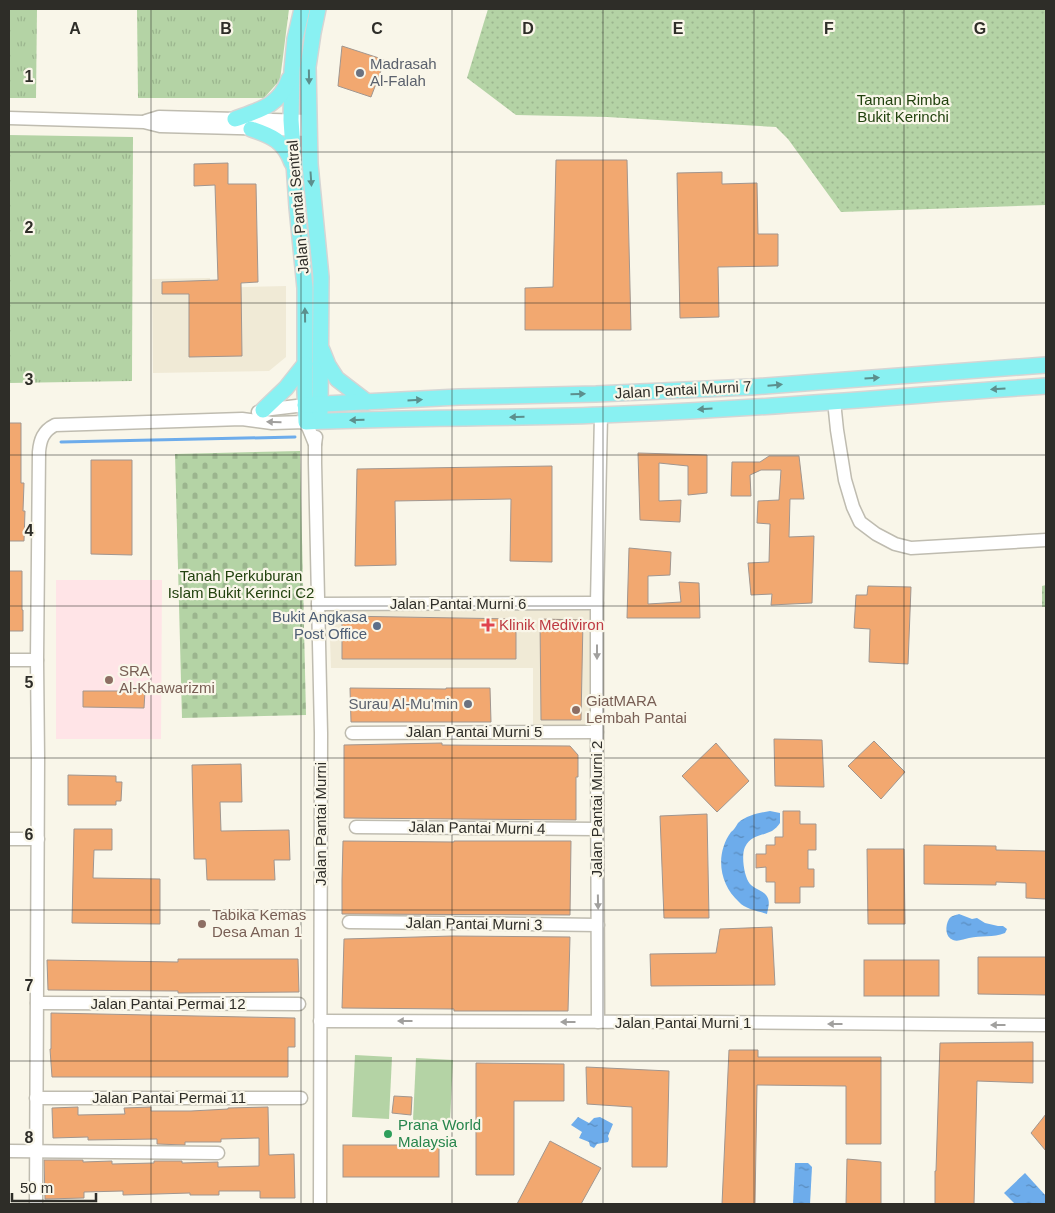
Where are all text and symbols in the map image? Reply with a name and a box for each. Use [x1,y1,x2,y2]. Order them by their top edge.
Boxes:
text: A [69,20,81,37]
text: B [220,20,232,37]
text: C [371,20,383,37]
text: D [522,20,534,37]
text: E [673,20,684,37]
text: F [824,20,834,37]
text: G [974,20,986,37]
place label: Madrasah Al-Falah [370,55,437,89]
marker: Madrasah Al-Falah [354,67,366,79]
text: 1 [25,68,34,85]
one-way arrow [305,69,313,85]
park label: Taman Rimba Bukit Kerinchi [857,91,950,125]
street label: Jalan Pantai Sentral [283,139,312,275]
one-way arrow [307,171,315,187]
text: 2 [25,219,34,236]
one-way arrow [301,307,309,323]
text: 3 [25,371,34,388]
one-way arrow [864,374,880,382]
street label: Jalan Pantai Murni 7 [614,377,752,402]
one-way arrow [767,381,783,389]
one-way arrow [989,386,1005,394]
one-way arrow [570,390,586,398]
one-way arrow [407,395,423,403]
one-way arrow [697,406,713,414]
one-way arrow [509,413,525,421]
one-way arrow [349,416,365,424]
one-way arrow [266,418,282,426]
text: 4 [25,522,34,539]
park label: Tanah Perkuburan Islam Bukit Kerinci C2 [168,567,314,601]
street label: Jalan Pantai Murni 6 [390,595,526,612]
place label: Bukit Angkasa Post Office [272,608,368,642]
place label: Klinik Mediviron [499,616,604,633]
marker: Klinik Mediviron [481,618,495,632]
marker: Bukit Angkasa Post Office [371,620,383,632]
one-way arrow [593,644,601,660]
place label: SRA Al-Khawarizmi [119,662,215,696]
text: 5 [25,674,34,691]
marker: SRA Al-Khawarizmi [103,674,115,686]
place label: GiatMARA Lembah Pantai [586,692,687,726]
place label: Surau Al-Mu'min [348,695,458,712]
marker: Surau Al-Mu'min [462,698,474,710]
marker: GiatMARA Lembah Pantai [570,704,582,716]
street label: Jalan Pantai Murni 5 [406,723,542,740]
street label: Jalan Pantai Murni 2 [588,741,605,877]
street label: Jalan Pantai Murni [312,762,329,886]
street label: Jalan Pantai Murni 4 [408,818,546,837]
text: 6 [25,826,34,843]
one-way arrow [594,894,602,910]
place label: Tabika Kemas Desa Aman 1 [212,906,306,940]
street label: Jalan Pantai Murni 3 [405,914,543,933]
marker: Tabika Kemas Desa Aman 1 [196,918,208,930]
text: 7 [25,977,34,994]
street label: Jalan Pantai Permai 12 [90,995,246,1012]
street label: Jalan Pantai Murni 1 [615,1014,751,1031]
one-way arrow [397,1017,413,1025]
one-way arrow [559,1018,575,1026]
one-way arrow [827,1020,843,1028]
one-way arrow [989,1021,1005,1029]
street label: Jalan Pantai Permai 11 [92,1089,246,1106]
place label: Prana World Malaysia [398,1116,481,1150]
marker: Prana World Malaysia [382,1128,394,1140]
text: 8 [25,1129,34,1146]
scale bar [12,1170,96,1202]
text: 50 m [20,1179,53,1196]

